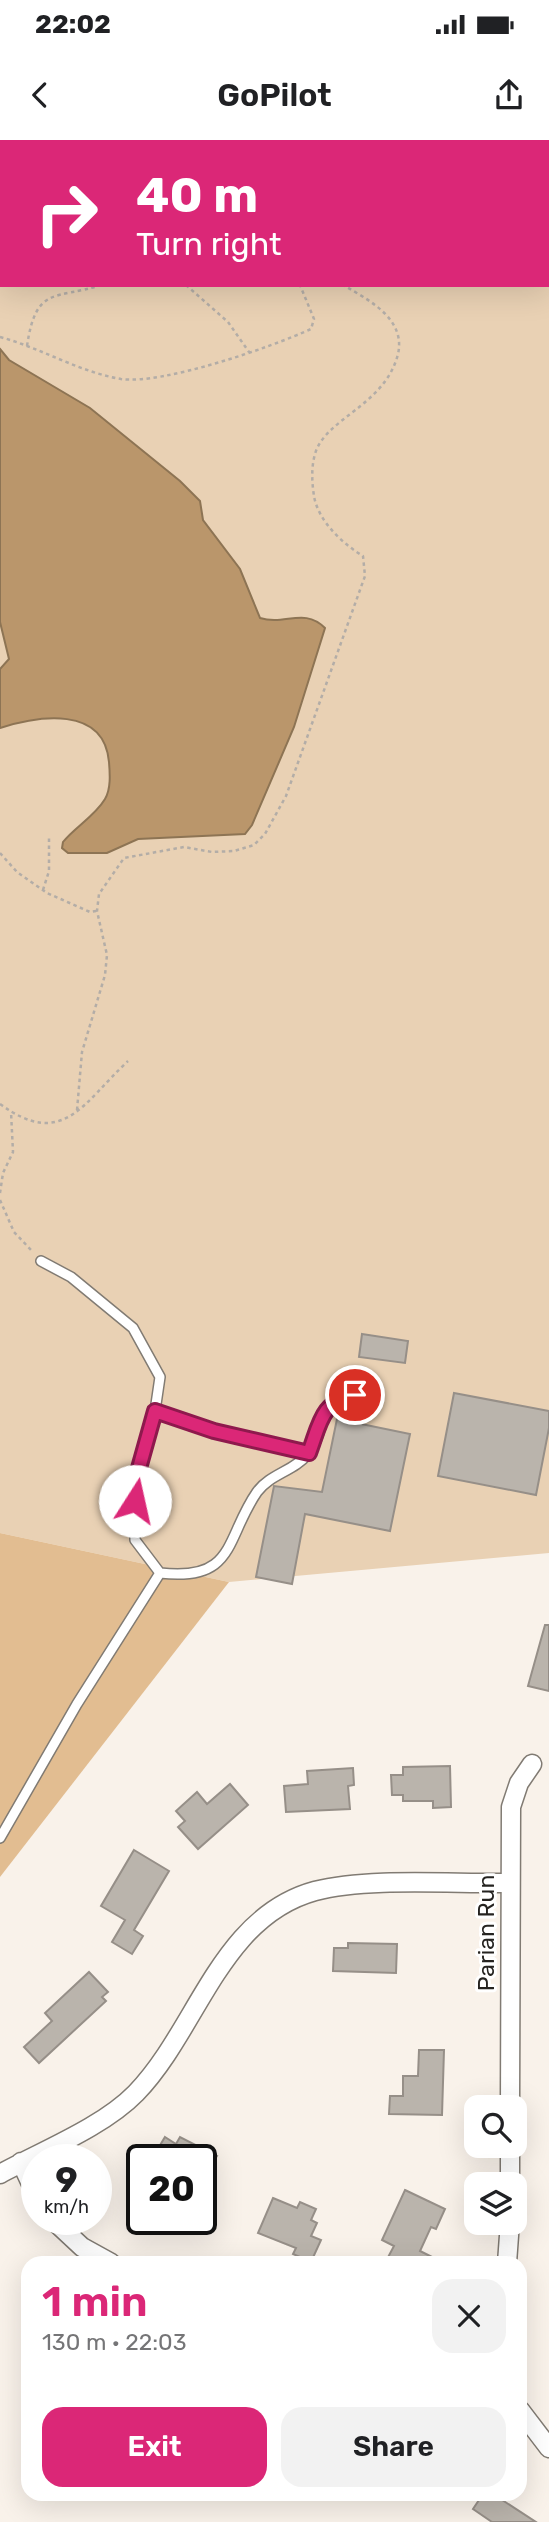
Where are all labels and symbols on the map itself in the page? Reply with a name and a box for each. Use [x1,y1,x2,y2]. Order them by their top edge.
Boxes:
pin [325,1365,385,1425]
position arrow [98,1464,172,1538]
street label: Parian Run [472,1875,500,1991]
speed limit sign: 20 [126,2144,217,2235]

